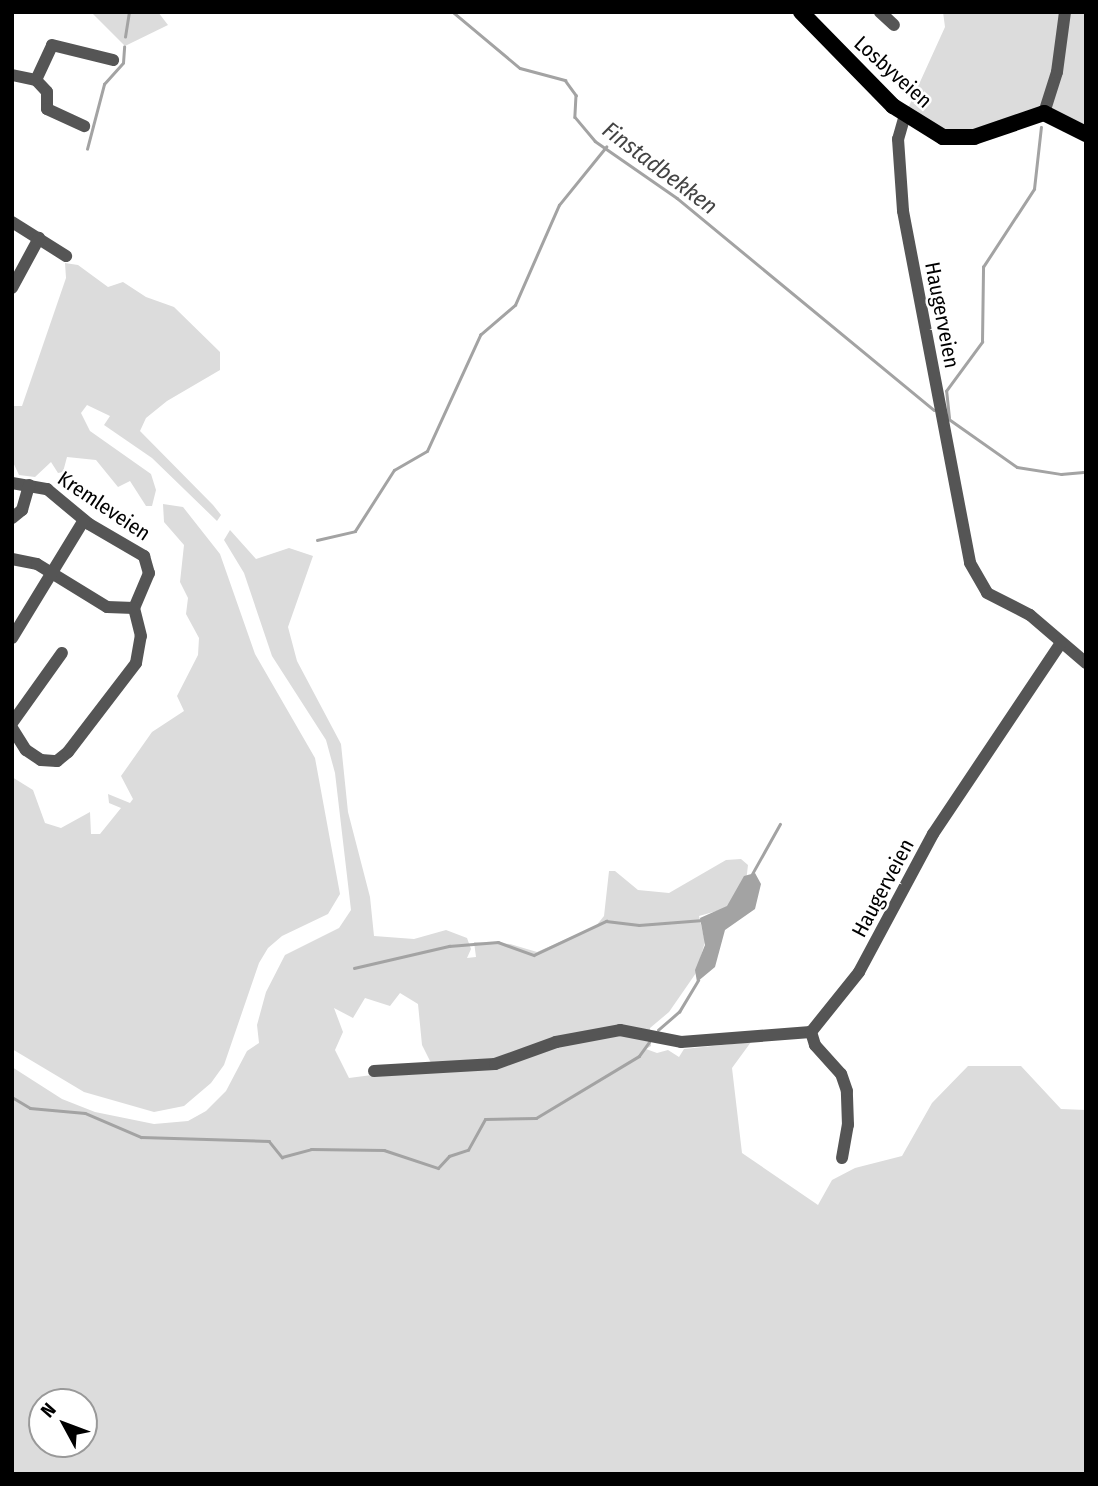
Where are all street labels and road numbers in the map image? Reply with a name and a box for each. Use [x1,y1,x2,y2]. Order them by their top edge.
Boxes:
street label: Losbyveien [849,31,937,113]
street label: Haugerveien [919,260,965,370]
street label: Kremleveien [53,466,155,546]
street label: Haugerveien [847,835,919,941]

